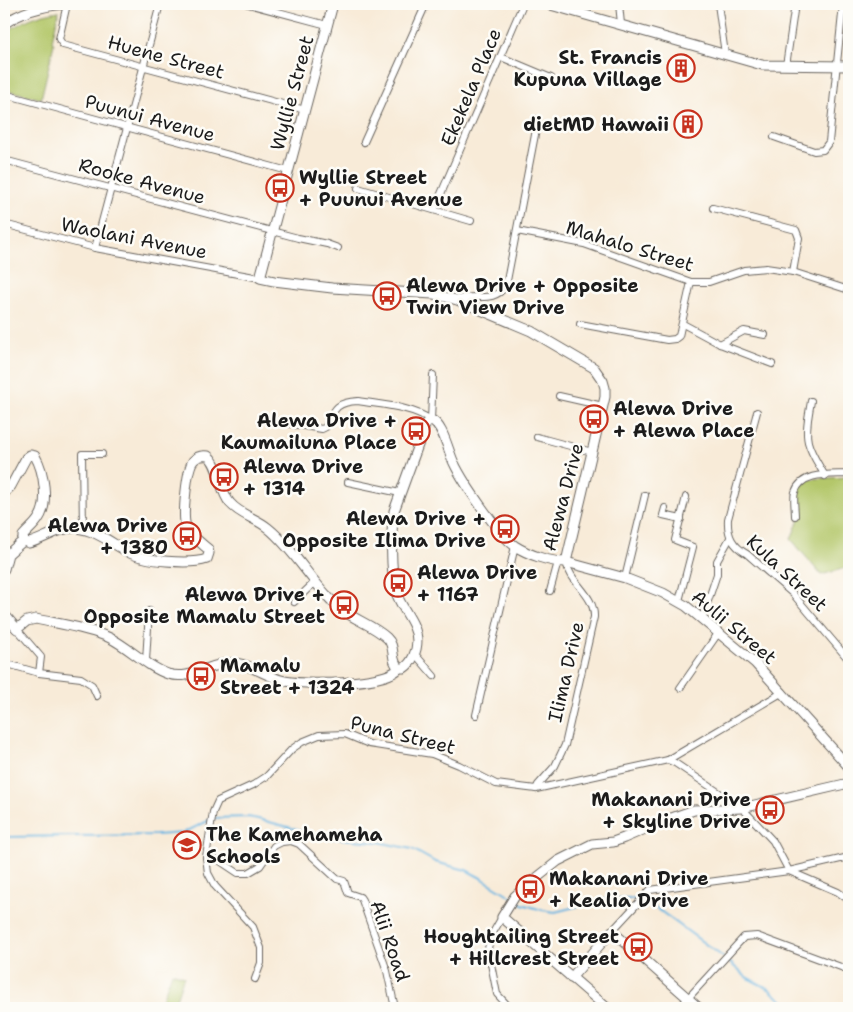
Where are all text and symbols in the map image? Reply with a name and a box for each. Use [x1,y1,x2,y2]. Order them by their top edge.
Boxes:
street label: Ekekela Place [435,24,507,150]
street label: Huene Street [105,29,227,85]
street label: Wyllie Street [265,33,319,153]
place label: St. Francis Kupuna Village [514,45,662,92]
building icon: St. Francis Kupuna Village [666,53,696,83]
street label: Puunui Avenue [82,89,218,147]
building icon: dietMD Hawaii [673,109,703,139]
place label: dietMD Hawaii [523,112,669,137]
street label: Rooke Avenue [76,152,208,210]
place label: Wyllie Street + Puunui Avenue [299,165,463,212]
bus stop icon: Wyllie Street + Puunui Avenue [265,173,295,203]
street label: Waolani Avenue [59,212,209,264]
street label: Mahalo Street [563,215,697,277]
place label: Alewa Drive + Opposite Twin View Drive [406,273,639,320]
bus stop icon: Alewa Drive + Opposite Twin View Drive [372,281,402,311]
place label: Alewa Drive + Alewa Place [613,396,755,443]
bus stop icon: Alewa Drive + Alewa Place [579,404,609,434]
place label: Alewa Drive + Kaumailuna Place [221,408,397,455]
bus stop icon: Alewa Drive + Kaumailuna Place [401,416,431,446]
street label: Alewa Drive [537,440,589,554]
place label: Alewa Drive + 1314 [243,454,363,501]
bus stop icon: Alewa Drive + 1314 [209,462,239,492]
place label: Alewa Drive + Opposite Ilima Drive [282,506,486,553]
place label: Alewa Drive + 1380 [48,513,168,560]
bus stop icon: Alewa Drive + Opposite Ilima Drive [490,514,520,544]
bus stop icon: Alewa Drive + 1380 [172,521,202,551]
street label: Kula Street [741,529,833,617]
place label: Alewa Drive + 1167 [417,560,537,607]
bus stop icon: Alewa Drive + 1167 [383,568,413,598]
place label: Alewa Drive + Opposite Mamalu Street [84,582,325,629]
street label: Aulii Street [686,584,782,670]
bus stop icon: Alewa Drive + Opposite Mamalu Street [329,590,359,620]
street label: Ilima Drive [542,619,590,725]
place label: Mamalu Street + 1324 [220,653,355,700]
bus stop icon: Mamalu Street + 1324 [186,661,216,691]
street label: Puna Street [348,710,458,760]
place label: Makanani Drive + Skyline Drive [591,787,751,834]
bus stop icon: Makanani Drive + Skyline Drive [755,795,785,825]
place label: The Kamehameha Schools [206,822,383,869]
school or university icon: The Kamehameha Schools [172,830,202,860]
place label: Makanani Drive + Kealia Drive [549,866,709,913]
bus stop icon: Makanani Drive + Kealia Drive [515,874,545,904]
street label: Alii Road [364,897,416,985]
place label: Houghtailing Street + Hillcrest Street [423,924,619,971]
bus stop icon: Houghtailing Street + Hillcrest Street [623,932,653,962]

